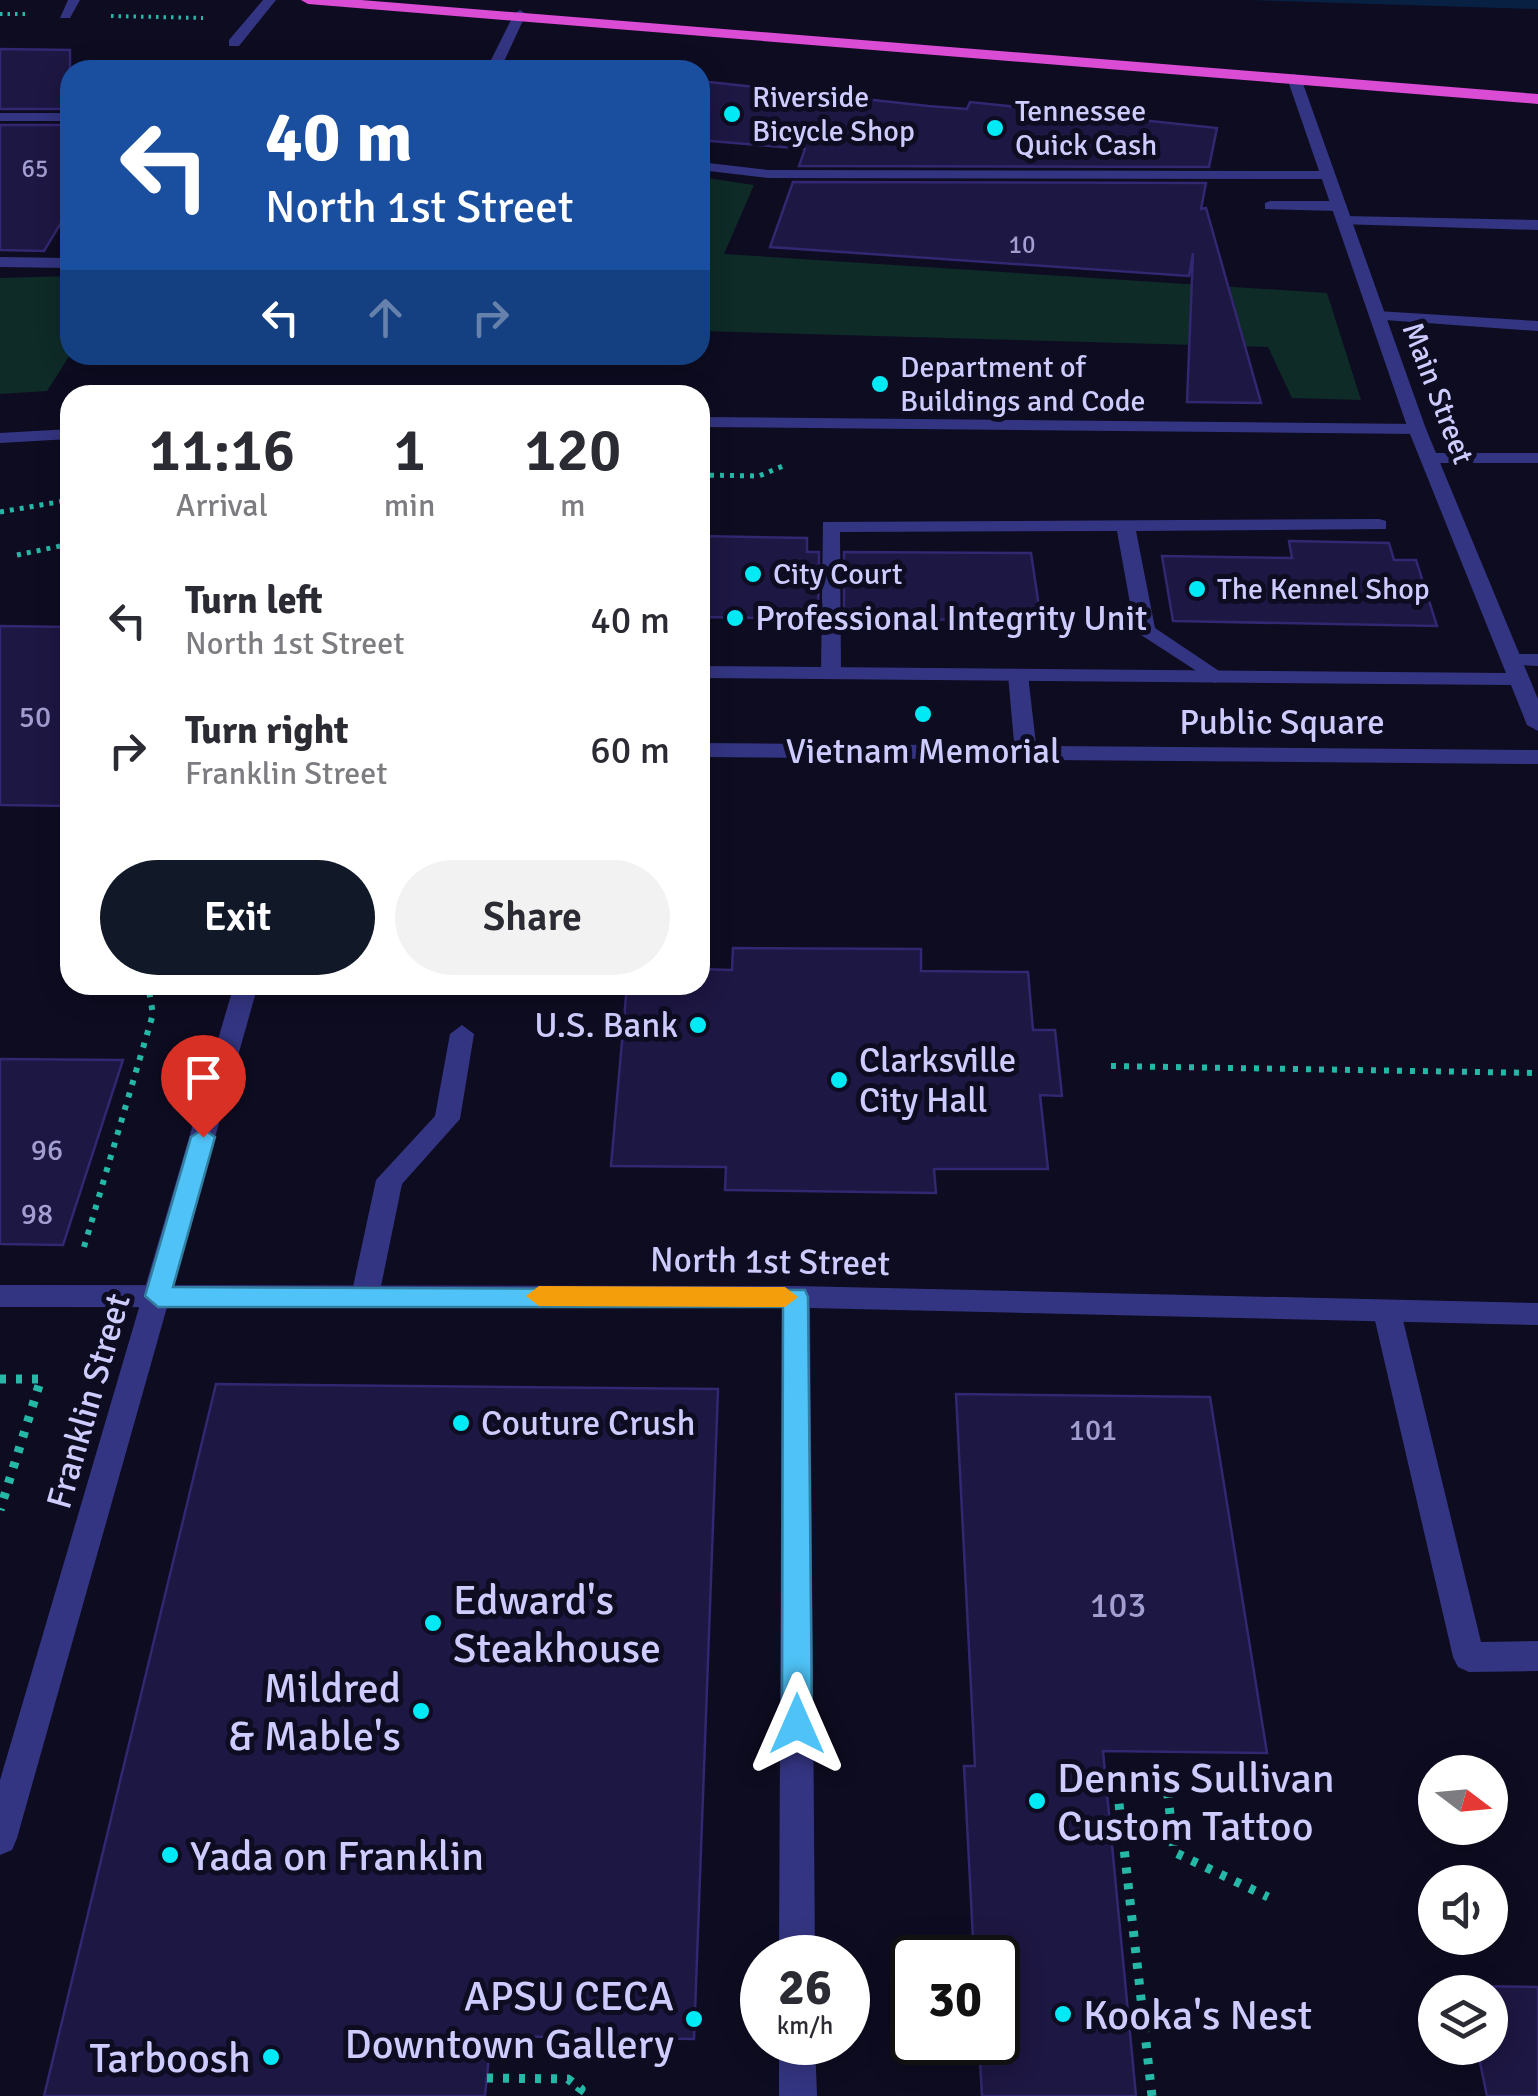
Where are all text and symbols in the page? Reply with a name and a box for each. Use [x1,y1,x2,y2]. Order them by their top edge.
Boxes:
place label: Riverside Bicycle Shop [752,79,915,150]
place label: Tennessee Quick Cash [1015,93,1157,164]
text: 40 m [265,94,413,180]
icon: left [100,100,230,230]
marker: Riverside Bicycle Shop [721,103,743,125]
marker: Tennessee Quick Cash [984,117,1006,139]
house number: 65 [21,153,49,184]
text: North 1st Street [265,180,574,235]
house number: 10 [1008,229,1036,260]
icon: left [253,290,308,345]
icon: ahead [358,290,413,345]
icon: right [463,290,518,345]
street label: Main Street [1394,317,1481,469]
place label: Department of Buildings and Code [900,349,1146,420]
marker: Department of Buildings and Code [869,373,891,395]
text: 11:16 [149,414,295,488]
text: 1 [393,414,426,488]
text: 120 [524,414,621,488]
text: Arrival [176,486,268,525]
text: min [384,486,435,525]
text: m [560,486,586,525]
place label: City Court [773,556,902,593]
marker: City Court [742,563,764,585]
place label: The Kennel Shop [1217,571,1430,608]
text: Turn left [185,577,323,624]
marker: The Kennel Shop [1186,578,1208,600]
icon: left [100,593,155,648]
text: 40 m [590,597,670,644]
place label: Professional Integrity Unit [755,597,1147,640]
marker: Professional Integrity Unit [724,607,746,629]
text: North 1st Street [185,624,404,663]
house number: 50 [19,699,51,736]
street label: Public Square [1179,701,1385,744]
marker: Vietnam Memorial [912,703,934,725]
text: Turn right [185,707,349,754]
icon: right [100,723,155,778]
text: 60 m [590,727,670,774]
place label: Vietnam Memorial [786,730,1060,773]
text: Franklin Street [185,754,388,793]
button: Exit [100,860,375,975]
button: Share [395,860,670,975]
place label: U.S. Bank [534,1004,678,1047]
marker: U.S. Bank [687,1014,709,1036]
pin [161,1035,246,1138]
place label: Clarksville City Hall [859,1039,1016,1122]
icon: arrive [176,1050,231,1105]
marker: Clarksville City Hall [828,1069,850,1091]
house number: 96 [31,1132,63,1169]
house number: 98 [21,1196,53,1233]
street label: North 1st Street [650,1238,890,1285]
street label: Franklin Street [37,1289,140,1514]
place label: Couture Crush [481,1402,696,1445]
marker: Couture Crush [450,1412,472,1434]
house number: 101 [1069,1412,1117,1449]
place label: Edward's Steakhouse [453,1575,661,1674]
house number: 103 [1090,1584,1146,1627]
marker: Edward's Steakhouse [422,1612,444,1634]
place label: Mildred & Mable's [228,1663,401,1762]
position arrow [745,1672,849,1776]
marker: Mildred & Mable's [410,1700,432,1722]
place label: Dennis Sullivan Custom Tattoo [1057,1753,1335,1852]
north arrow [1418,1755,1508,1845]
map controls [1418,1755,1508,2065]
marker: Dennis Sullivan Custom Tattoo [1026,1790,1048,1812]
place label: Yada on Franklin [190,1831,484,1882]
marker: Yada on Franklin [159,1844,181,1866]
button: sound [1418,1865,1508,1955]
speed limit sign: 30 [890,1935,1020,2065]
text: 26 [778,1957,832,2019]
place label: APSU CECA Downtown Gallery [345,1971,674,2070]
button: layers [1418,1975,1508,2065]
place label: Kooka's Nest [1083,1990,1312,2041]
marker: Kooka's Nest [1052,2003,1074,2025]
marker: APSU CECA Downtown Gallery [683,2008,705,2030]
text: km/h [777,2010,833,2041]
place label: Tarboosh [90,2033,251,2084]
marker: Tarboosh [260,2046,282,2068]

